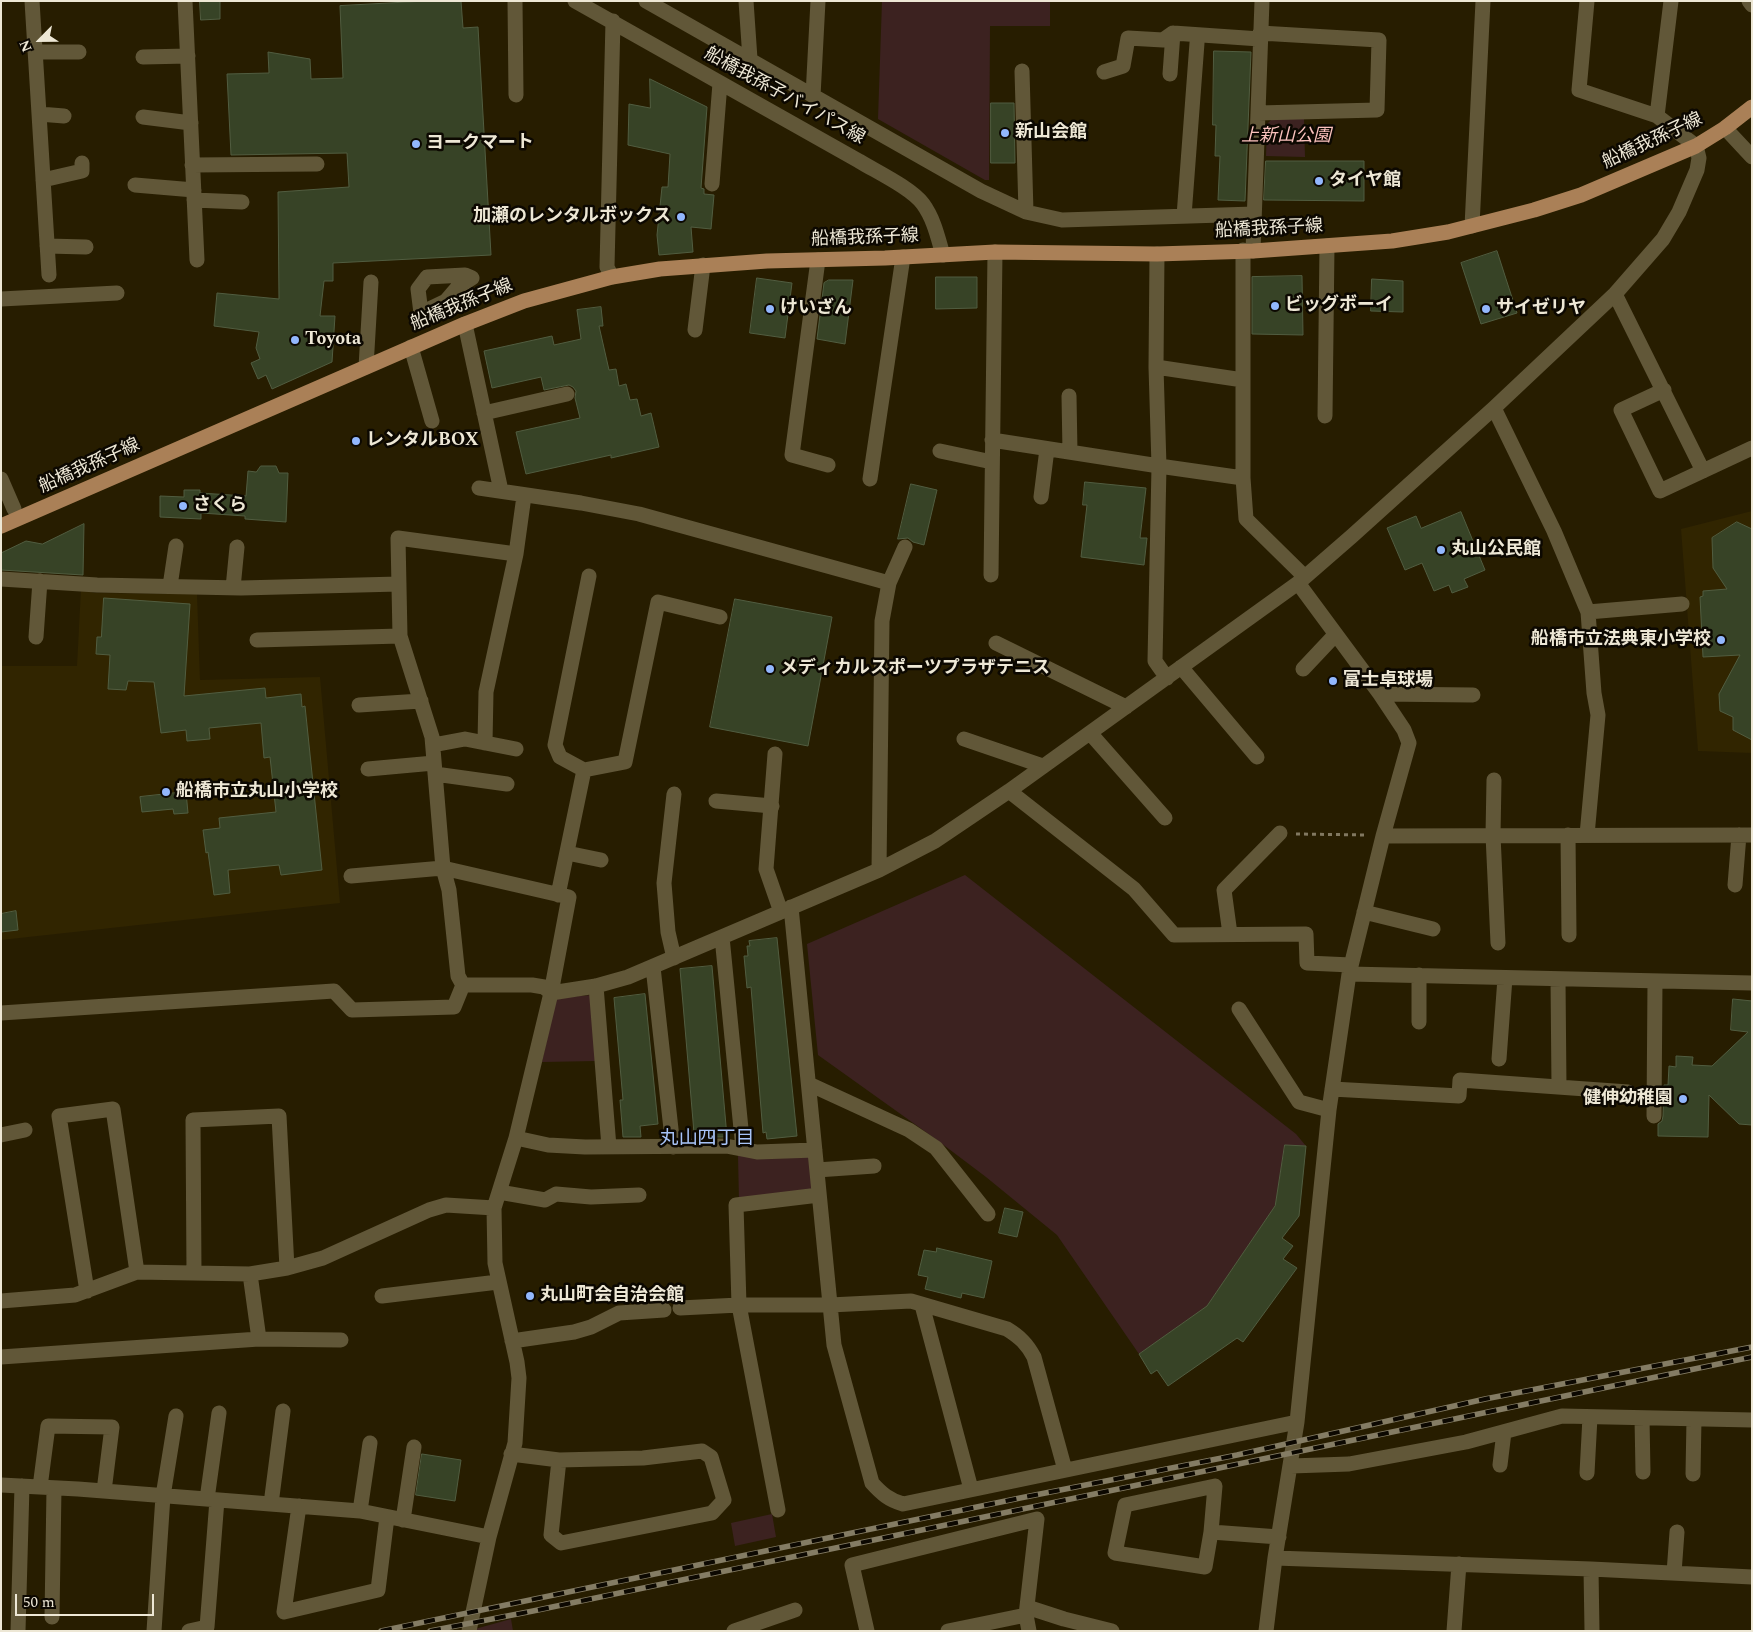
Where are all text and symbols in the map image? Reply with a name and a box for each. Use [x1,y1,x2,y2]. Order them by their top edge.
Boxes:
north arrow [15,15,65,65]
text: N [14,37,38,55]
street label: 船橋我孫子バイパス線 [700,44,868,150]
street label: 船橋我孫子線 [1599,109,1707,175]
place label: 新山会館 [1015,122,1087,144]
park label: 上新山公園 [1241,126,1331,148]
marker: 新山会館 [999,127,1011,139]
place label: ヨークマート [426,133,534,155]
marker: ヨークマート [410,138,422,150]
place label: タイヤ館 [1329,170,1401,192]
marker: タイヤ館 [1313,175,1325,187]
place label: 加瀬のレンタルボックス [473,206,671,228]
marker: 加瀬のレンタルボックス [675,211,687,223]
street label: 船橋我孫子線 [1215,216,1323,244]
street label: 船橋我孫子線 [811,226,919,252]
street label: 船橋我孫子線 [408,276,516,336]
place label: ビッグボーイ [1285,295,1393,317]
place label: けいざん [780,298,852,320]
place label: サイゼリヤ [1496,298,1586,320]
marker: ビッグボーイ [1269,300,1281,312]
marker: けいざん [764,303,776,315]
marker: サイゼリヤ [1480,303,1492,315]
place label: Toyota [305,329,361,351]
marker: Toyota [289,334,301,346]
place label: レンタルBOX [366,430,479,452]
street label: 船橋我孫子線 [36,435,144,499]
marker: レンタルBOX [350,435,362,447]
place label: さくら [193,495,247,517]
marker: さくら [177,500,189,512]
place label: 丸山公民館 [1451,539,1541,561]
marker: 丸山公民館 [1435,544,1447,556]
place label: 船橋市立法典東小学校 [1531,629,1711,651]
marker: 船橋市立法典東小学校 [1715,634,1727,646]
place label: メディカルスポーツプラザテニス [780,658,1050,680]
marker: メディカルスポーツプラザテニス [764,663,776,675]
place label: 富士卓球場 [1343,670,1433,692]
marker: 富士卓球場 [1327,675,1339,687]
place label: 船橋市立丸山小学校 [176,781,338,803]
marker: 船橋市立丸山小学校 [160,786,172,798]
place label: 健伸幼稚園 [1583,1088,1673,1110]
marker: 健伸幼稚園 [1677,1093,1689,1105]
district label: 丸山四丁目 [660,1129,754,1151]
place label: 丸山町会自治会館 [540,1285,684,1307]
marker: 丸山町会自治会館 [524,1290,536,1302]
scale bar [18,1584,156,1616]
text: 50 m [23,1591,55,1614]

